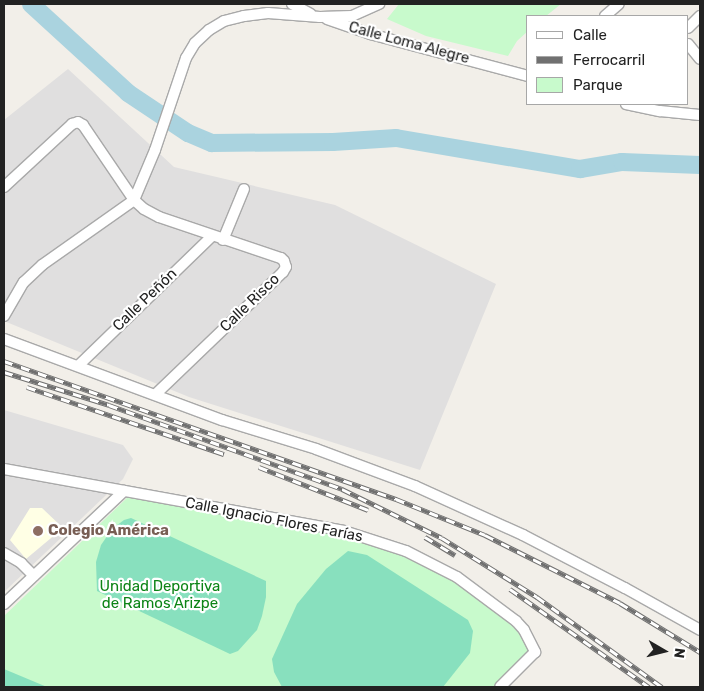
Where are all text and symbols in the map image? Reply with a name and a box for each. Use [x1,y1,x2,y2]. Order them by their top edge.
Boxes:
legend [526,15,689,105]
street label: Calle Loma Alegre [346,18,472,68]
text: Calle [573,26,607,44]
text: Ferrocarril [573,51,645,69]
text: Parque [573,76,623,94]
street label: Calle Peñón [109,265,181,335]
street label: Calle Risco [217,270,283,336]
street label: Calle Ignacio Flores Farías [184,494,364,546]
place label: Colegio América [48,522,169,540]
marker: Colegio América [32,525,44,537]
park label: Unidad Deportiva de Ramos Arizpe [100,577,220,612]
north arrow [639,626,689,676]
text: N [670,647,688,659]

